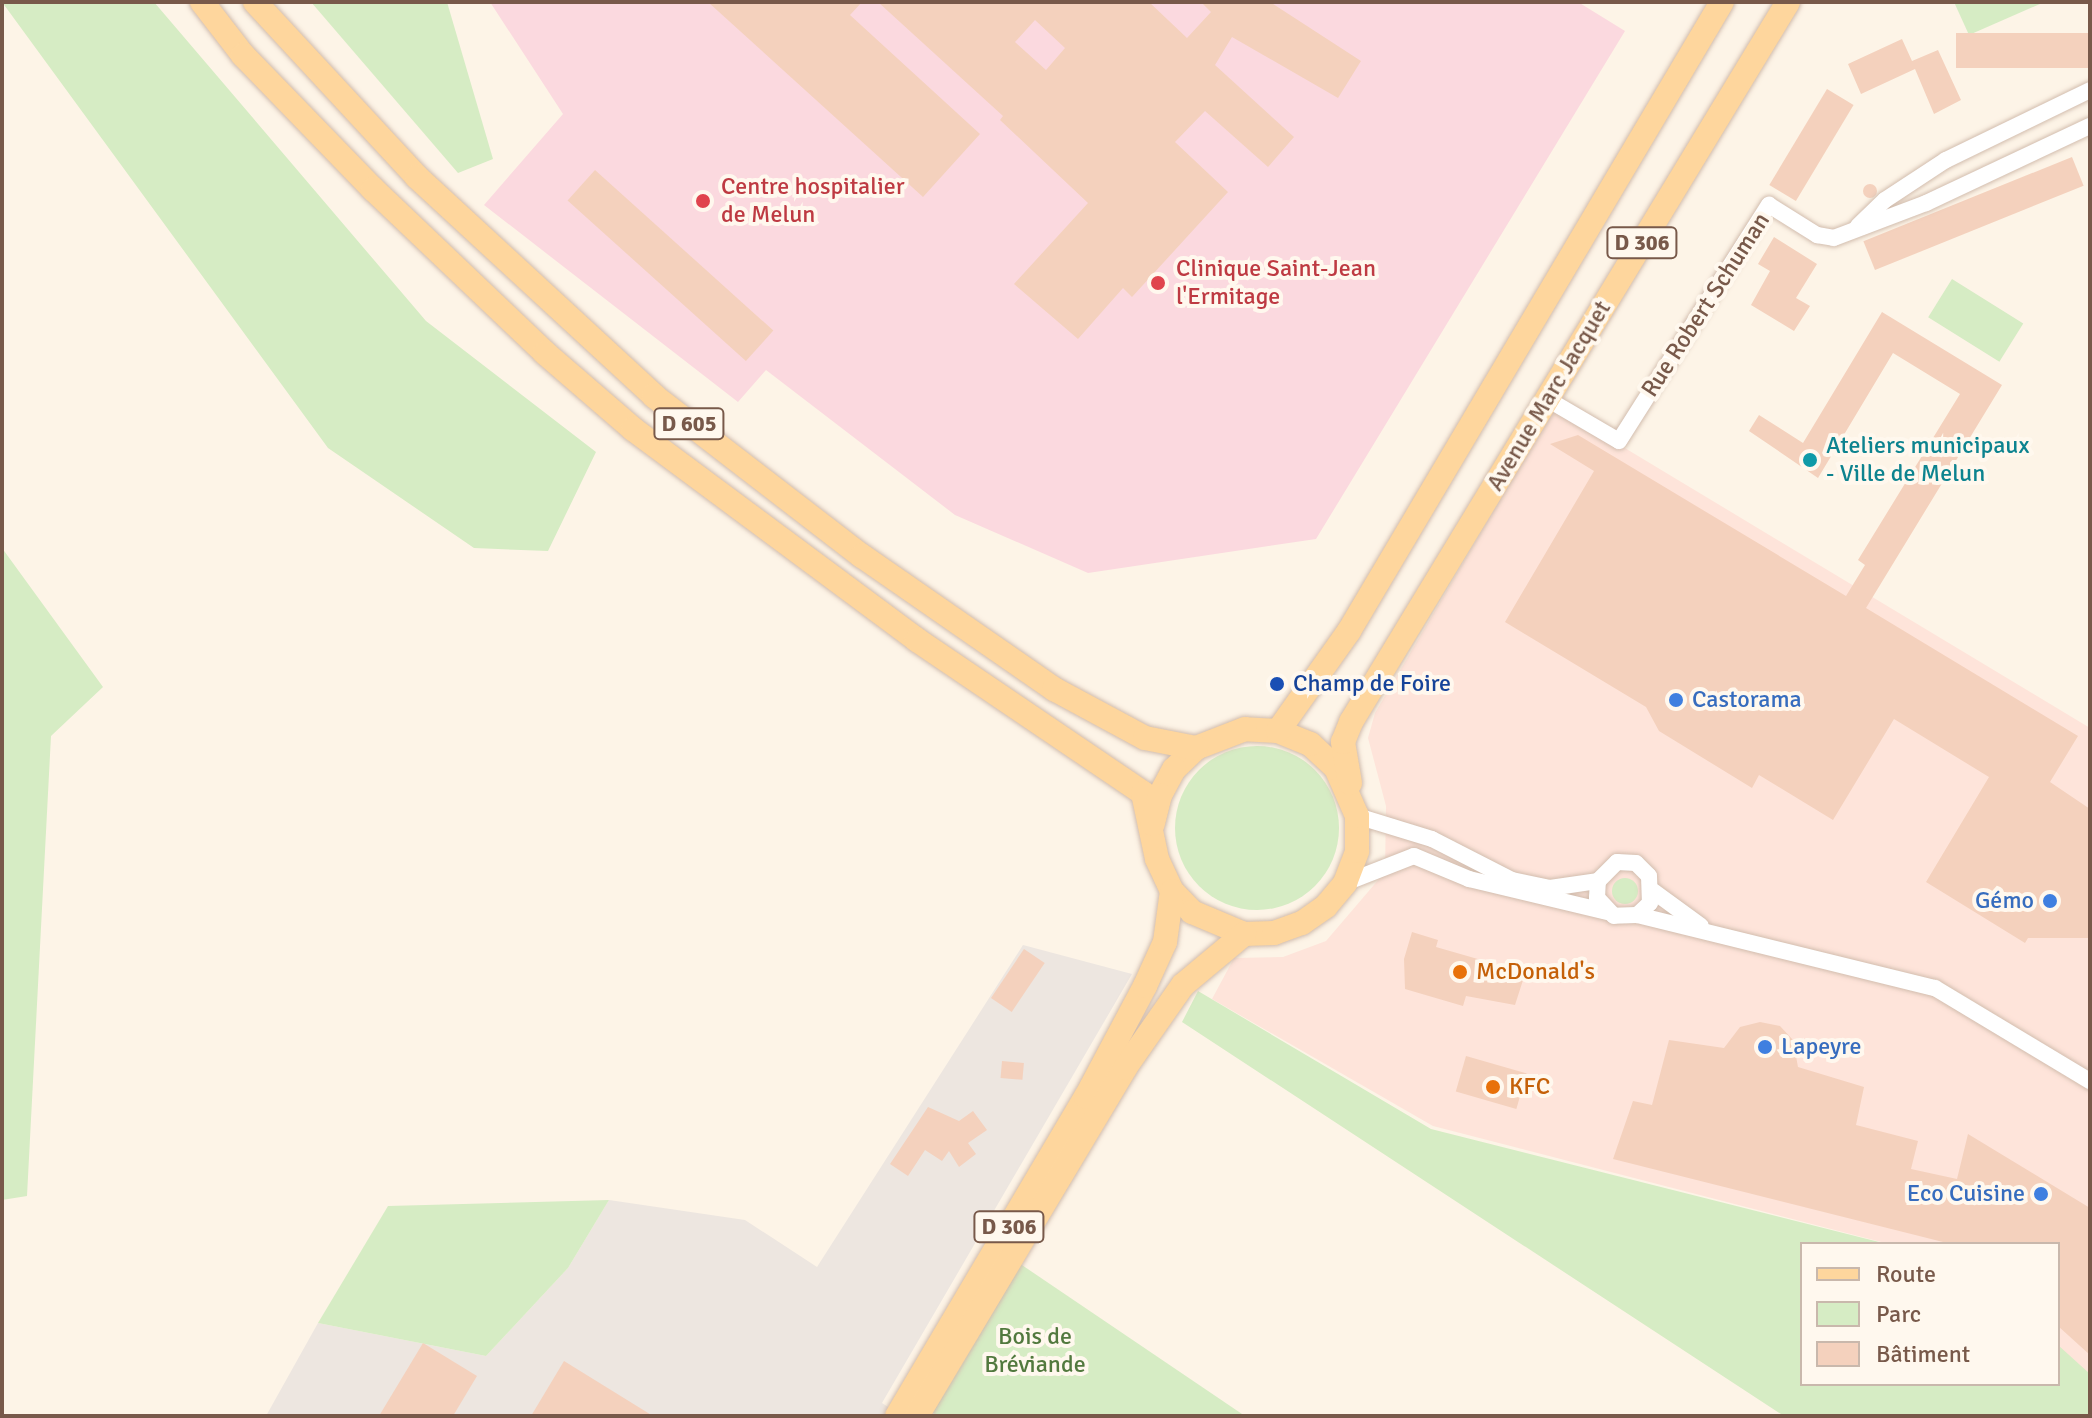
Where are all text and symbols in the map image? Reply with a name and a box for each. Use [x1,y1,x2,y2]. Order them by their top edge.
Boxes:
place label: Centre hospitalier de Melun [721,173,904,229]
marker: Centre hospitalier de Melun [692,190,714,212]
street label: Rue Robert Schuman [1636,208,1776,402]
road number: D 306 [1606,225,1678,261]
place label: Clinique Saint-Jean l'Ermitage [1176,255,1376,311]
marker: Clinique Saint-Jean l'Ermitage [1147,272,1169,294]
street label: Avenue Marc Jacquet [1481,296,1617,496]
road number: D 605 [653,406,725,442]
place label: Ateliers municipaux - Ville de Melun [1826,432,2029,488]
marker: Ateliers municipaux - Ville de Melun [1801,451,1819,469]
place label: Champ de Foire [1293,670,1451,698]
marker: Champ de Foire [1268,675,1286,693]
place label: Castorama [1692,686,1802,714]
marker: Castorama [1667,691,1685,709]
place label: Gémo [1975,887,2034,915]
marker: Gémo [2041,892,2059,910]
place label: McDonald's [1476,958,1595,986]
marker: McDonald's [1451,963,1469,981]
place label: Lapeyre [1781,1033,1861,1061]
marker: Lapeyre [1756,1038,1774,1056]
place label: KFC [1509,1073,1550,1101]
marker: KFC [1484,1078,1502,1096]
place label: Eco Cuisine [1907,1180,2025,1208]
marker: Eco Cuisine [2032,1185,2050,1203]
road number: D 306 [973,1209,1045,1245]
legend [1800,1242,2060,1386]
text: Route [1876,1259,1936,1289]
text: Parc [1876,1299,1921,1329]
park label: Bois de Bréviande [984,1323,1086,1379]
text: Bâtiment [1876,1339,1970,1369]

